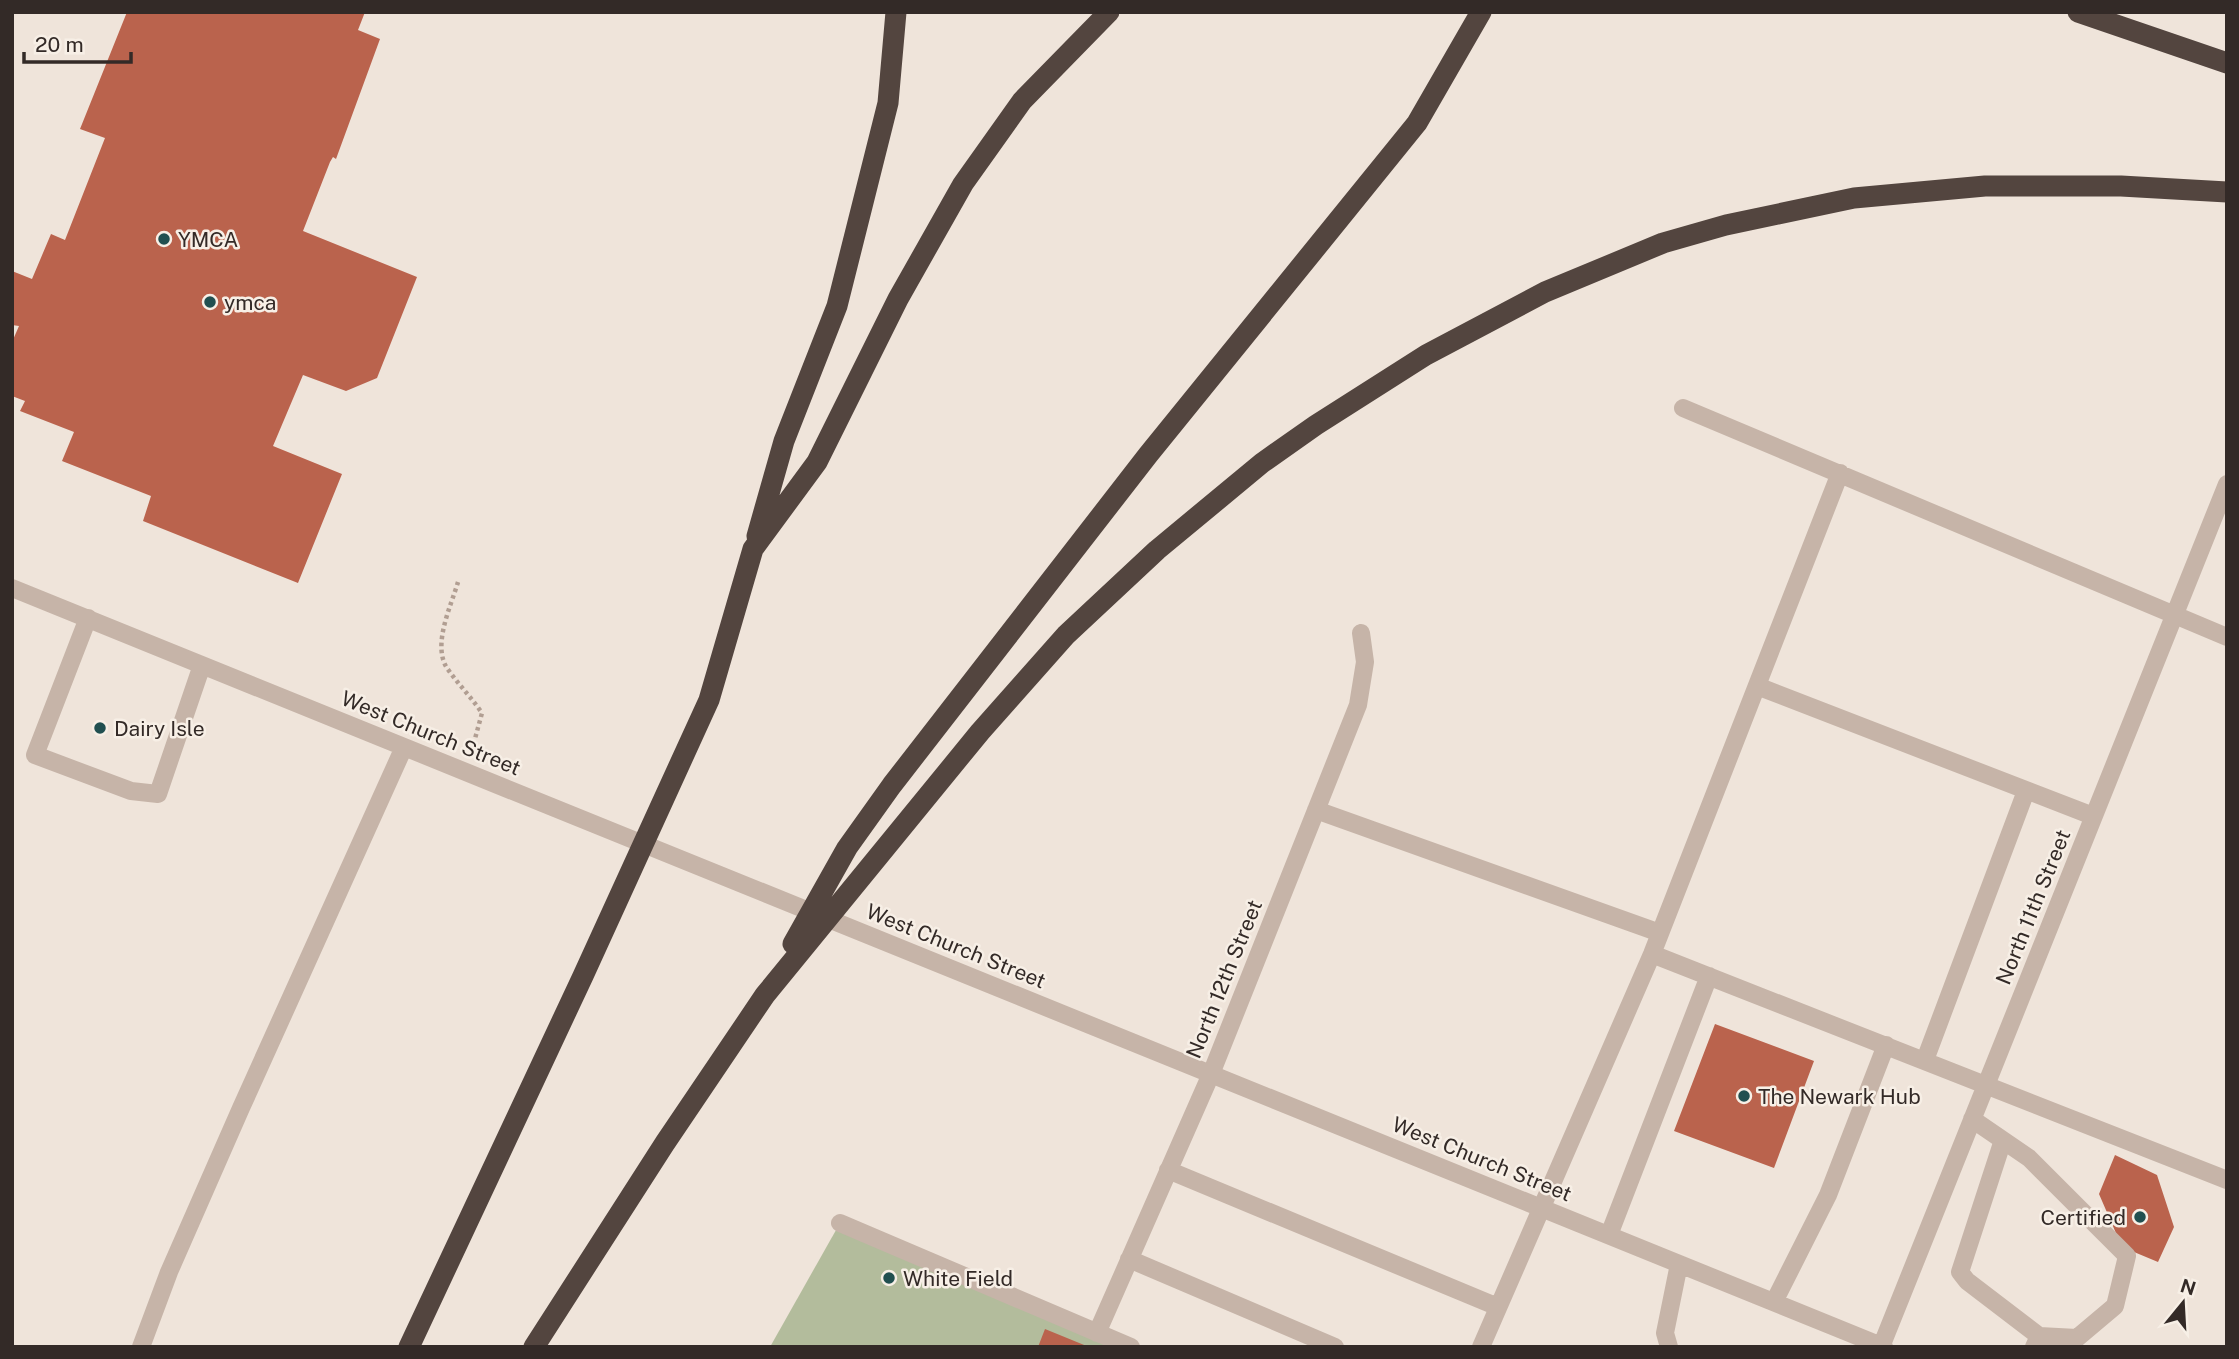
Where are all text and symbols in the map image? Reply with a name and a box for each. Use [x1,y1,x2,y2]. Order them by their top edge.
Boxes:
scale bar [24,21,131,65]
text: 20 m [35,32,84,57]
place label: YMCA [178,227,239,252]
marker: YMCA [156,231,172,247]
place label: ymca [224,290,276,315]
marker: ymca [202,294,218,310]
street label: West Church Street [338,686,524,780]
place label: Dairy Isle [114,716,205,741]
marker: Dairy Isle [92,720,108,736]
street label: North 11th Street [1991,826,2075,988]
street label: North 12th Street [1181,896,1267,1062]
street label: West Church Street [863,899,1049,993]
place label: The Newark Hub [1758,1084,1921,1109]
marker: The Newark Hub [1736,1088,1752,1104]
street label: West Church Street [1389,1112,1575,1206]
place label: Certified [2040,1205,2126,1230]
marker: Certified [2132,1209,2148,1225]
place label: White Field [903,1266,1013,1291]
north arrow [2148,1268,2218,1338]
marker: White Field [881,1270,897,1286]
text: N [2178,1274,2199,1300]

